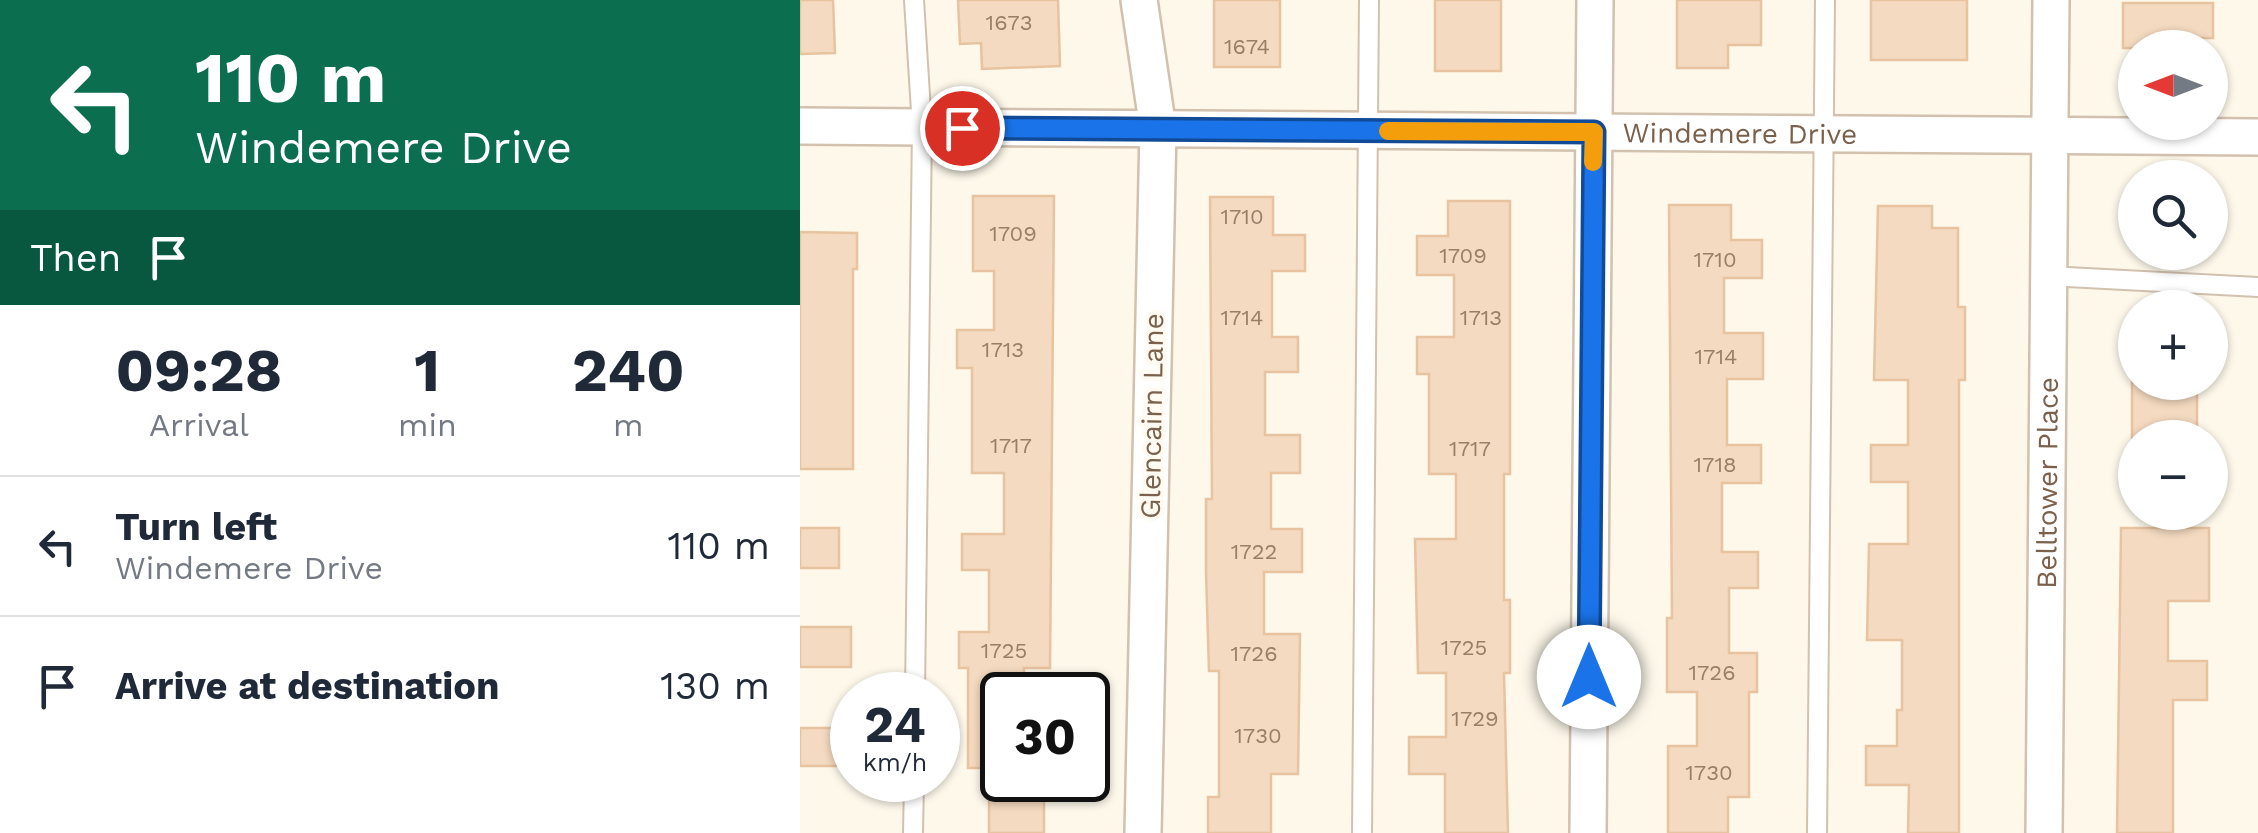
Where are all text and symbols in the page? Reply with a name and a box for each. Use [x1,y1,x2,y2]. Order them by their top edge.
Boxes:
house number: 1673 [986,10,1032,35]
north arrow [2118,30,2228,140]
map controls [2118,30,2228,530]
house number: 1674 [1224,34,1270,59]
text: 110 m [195,37,386,119]
icon: left [30,40,160,170]
pin [920,86,1005,171]
icon: arrive [935,101,990,156]
street label: Windemere Drive [1623,116,1857,150]
text: Windemere Drive [195,121,572,174]
button: search [2118,160,2228,270]
house number: 1710 [1220,204,1264,229]
house number: 1709 [989,221,1037,246]
icon: arrive [141,230,196,285]
text: Then [30,236,121,280]
house number: 1709 [1439,243,1487,268]
house number: 1710 [1693,247,1737,272]
button: + [2118,290,2228,400]
house number: 1714 [1221,305,1263,330]
house number: 1713 [1460,305,1502,330]
street label: Glencairn Lane [1134,313,1170,519]
text: 09:28 [115,335,283,406]
text: 1 [414,335,440,406]
text: 240 [572,335,685,406]
house number: 1713 [982,337,1024,362]
house number: 1714 [1695,344,1737,369]
street label: Belltower Place [2030,377,2064,589]
text: Arrival [149,406,249,444]
text: min [398,406,457,444]
text: m [613,406,644,444]
button: − [2118,420,2228,530]
house number: 1717 [990,433,1032,458]
house number: 1717 [1449,436,1491,461]
house number: 1718 [1693,452,1737,477]
text: Turn left [115,505,277,549]
icon: left [30,519,85,574]
text: 110 m [668,524,770,568]
house number: 1722 [1231,539,1277,564]
text: Windemere Drive [115,549,383,587]
position arrow [1537,625,1641,729]
house number: 1725 [1441,635,1487,660]
house number: 1725 [981,638,1027,663]
house number: 1726 [1230,641,1278,666]
icon: arrive [30,659,85,714]
house number: 1726 [1688,660,1736,685]
text: Arrive at destination [115,664,500,708]
text: 130 m [660,664,770,708]
speed limit sign: 30 [980,672,1110,802]
text: 24 [864,695,926,754]
house number: 1729 [1451,706,1499,731]
house number: 1730 [1234,723,1282,748]
text: km/h [863,748,927,777]
house number: 1730 [1685,760,1733,785]

